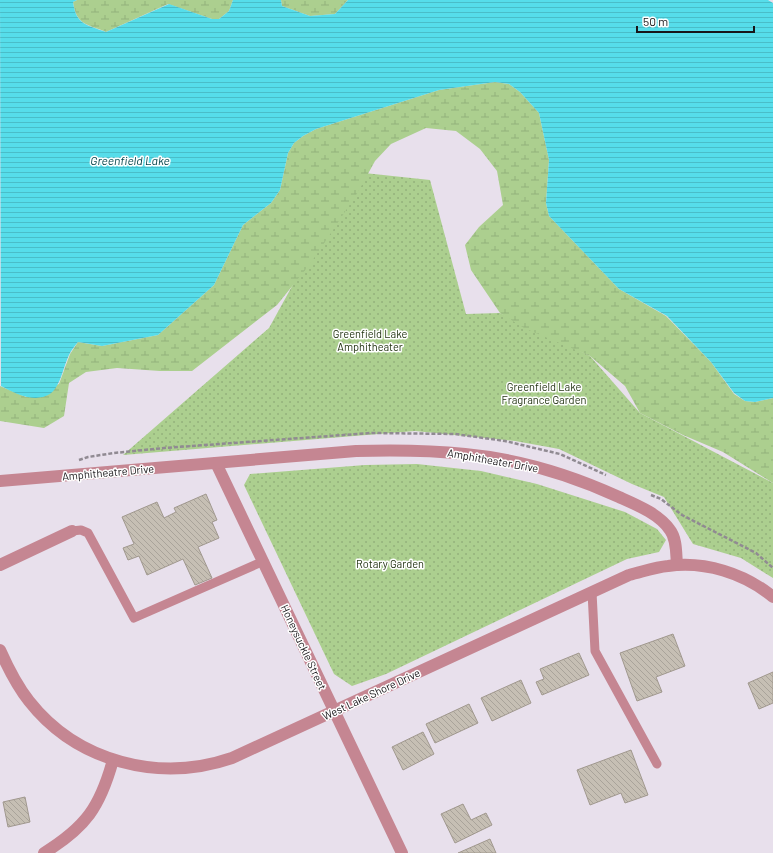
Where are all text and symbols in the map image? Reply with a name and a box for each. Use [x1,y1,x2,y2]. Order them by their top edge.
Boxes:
scale bar [637,8,754,34]
text: 50 m [643,14,668,28]
water label: Greenfield Lake [90,153,170,167]
park label: Greenfield Lake Amphitheater [333,327,407,353]
park label: Greenfield Lake Fragrance Garden [502,380,586,406]
street label: Amphitheater Drive [446,446,540,474]
street label: Amphitheatre Drive [61,461,155,482]
park label: Rotary Garden [356,557,424,570]
street label: Honeysuckle Street [279,602,329,692]
street label: West Lake Shore Drive [320,666,422,722]

